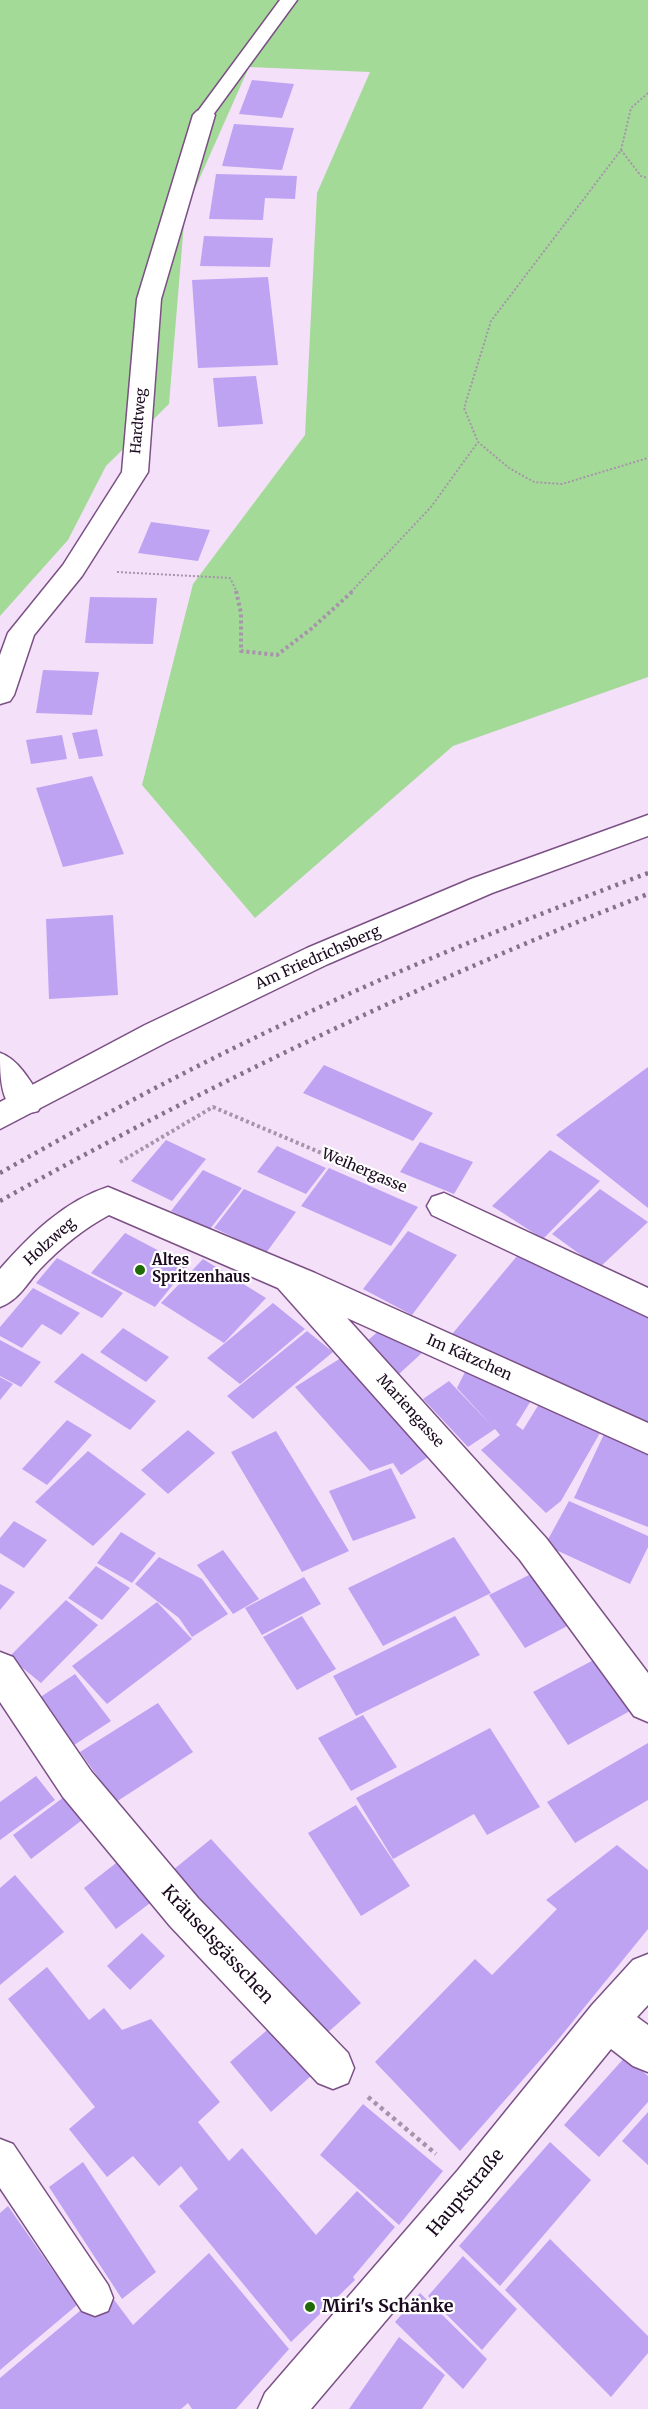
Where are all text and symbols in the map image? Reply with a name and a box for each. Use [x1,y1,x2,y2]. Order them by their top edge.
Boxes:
street label: Hardtweg [128,387,150,455]
street label: Am Friedrichsberg [253,922,383,994]
street label: Weihergasse [319,1145,409,1197]
street label: Holzweg [21,1214,79,1270]
place label: Altes Spritzenhaus [152,1252,250,1287]
marker: Altes Spritzenhaus [133,1263,147,1277]
street label: Im Kätzchen [424,1331,514,1385]
street label: Mariengasse [373,1371,447,1451]
street label: Kräuselsgässchen [157,1881,277,2009]
street label: Hauptstraße [423,2145,509,2241]
place label: Miri's Schänke [322,2296,453,2318]
marker: Miri's Schänke [303,2300,317,2314]

